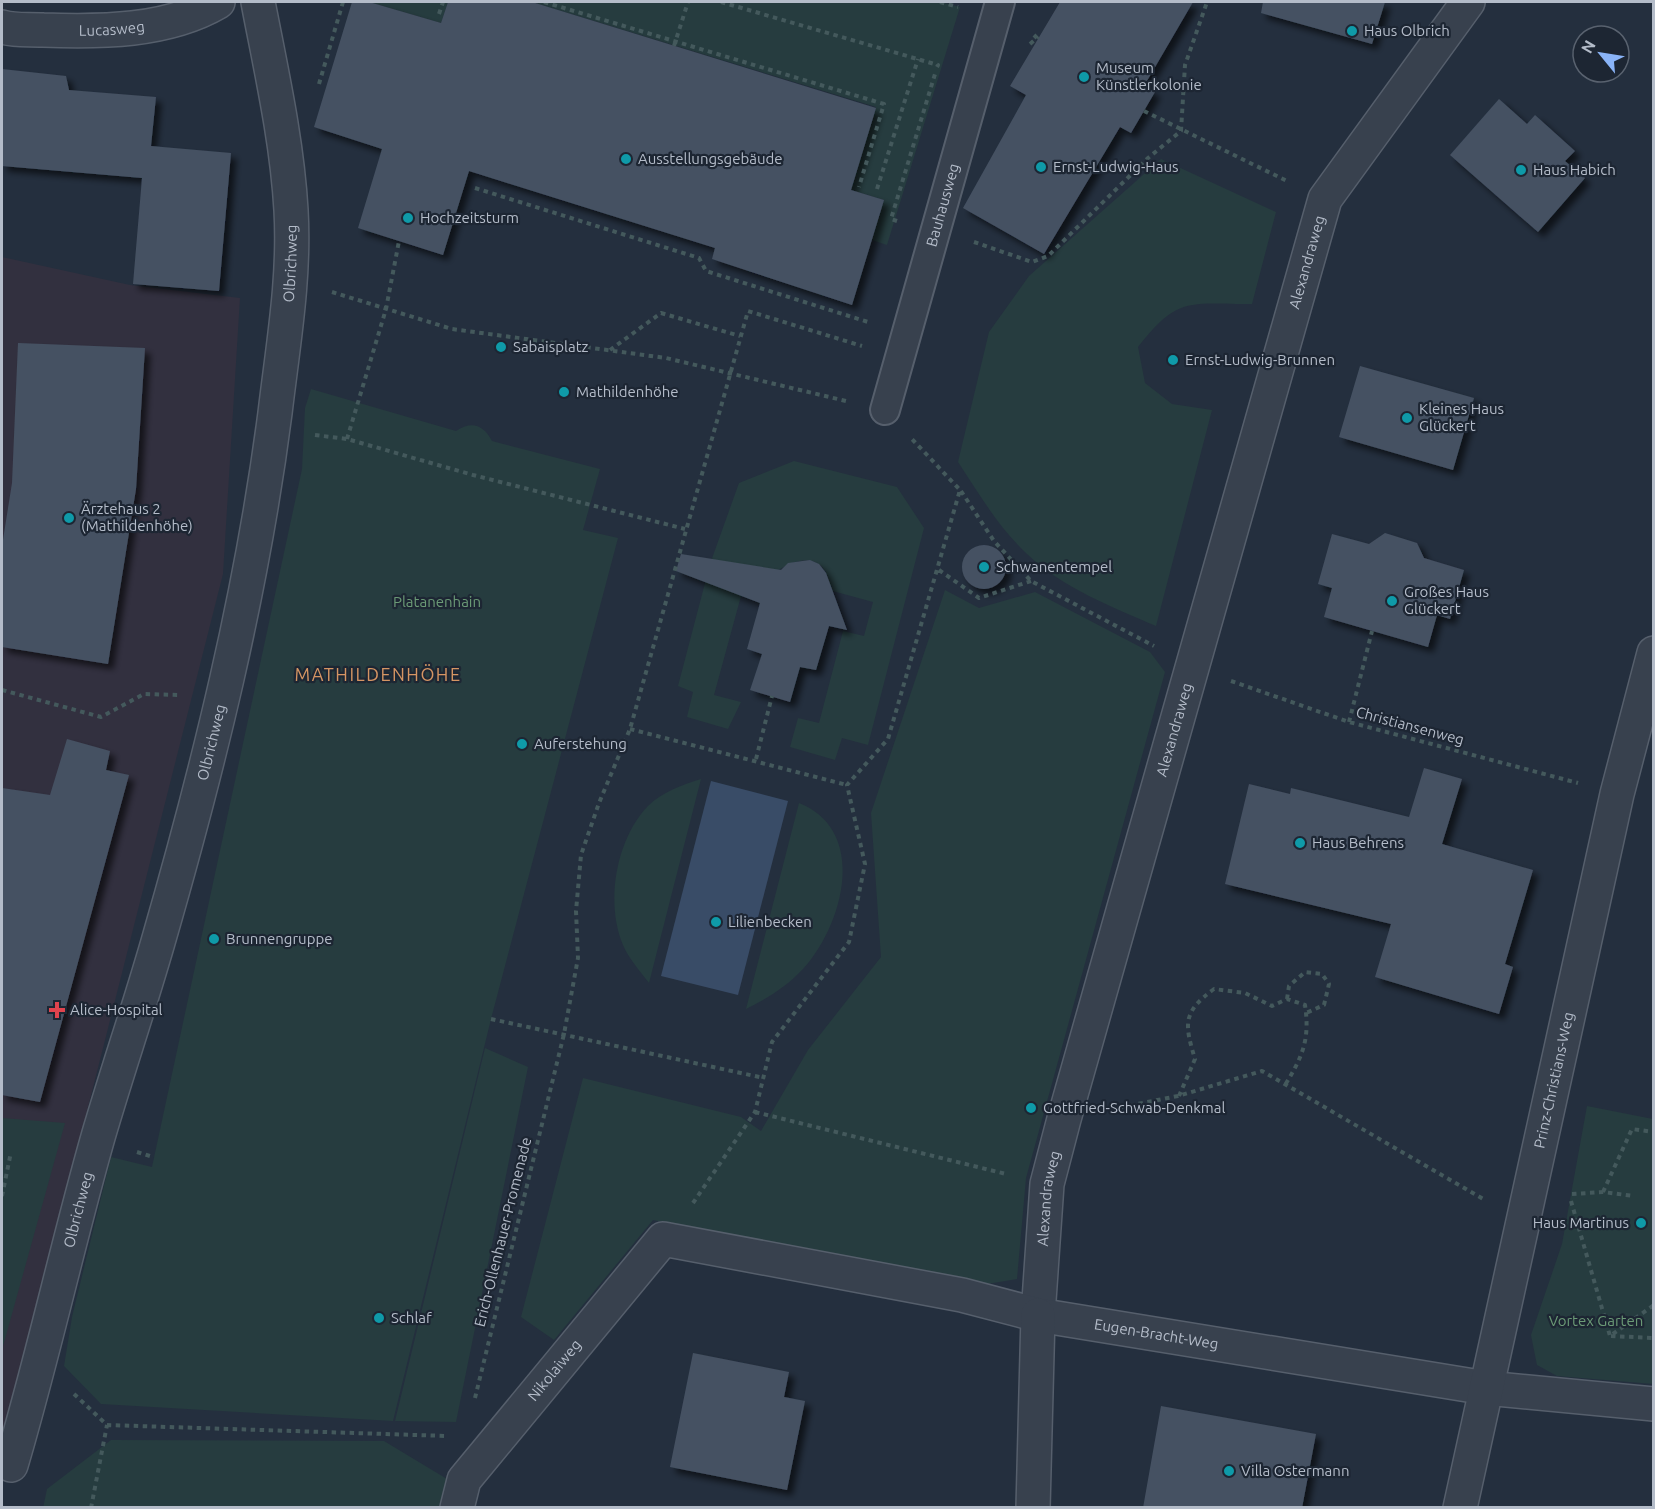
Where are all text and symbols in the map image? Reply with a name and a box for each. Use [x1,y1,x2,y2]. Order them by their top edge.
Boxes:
street label: Lucasweg [79,18,146,39]
place label: Haus Olbrich [1364,22,1450,39]
marker: Haus Olbrich [1345,24,1359,38]
north arrow [1571,24,1631,84]
text: N [1577,37,1599,56]
place label: Museum Künstlerkolonie [1096,59,1202,93]
marker: Museum Künstlerkolonie [1077,70,1091,84]
place label: Ausstellungsgebäude [638,150,783,167]
marker: Ausstellungsgebäude [619,152,633,166]
place label: Ernst-Ludwig-Haus [1053,158,1178,175]
marker: Ernst-Ludwig-Haus [1034,160,1048,174]
street label: Bauhausweg [922,161,962,248]
place label: Haus Habich [1533,161,1616,178]
marker: Haus Habich [1514,163,1528,177]
place label: Hochzeitsturm [420,209,519,226]
marker: Hochzeitsturm [401,211,415,225]
street label: Alexandraweg [1285,213,1328,311]
street label: Olbrichweg [279,225,300,303]
place label: Sabaisplatz [513,338,589,355]
marker: Sabaisplatz [494,340,508,354]
place label: Ernst-Ludwig-Brunnen [1185,351,1335,368]
marker: Ernst-Ludwig-Brunnen [1166,353,1180,367]
place label: Mathildenhöhe [576,383,679,400]
marker: Mathildenhöhe [557,385,571,399]
place label: Kleines Haus Glückert [1419,400,1504,434]
marker: Kleines Haus Glückert [1400,411,1414,425]
place label: Ärztehaus 2 (Mathildenhöhe) [81,500,193,534]
marker: Ärztehaus 2 (Mathildenhöhe) [62,511,76,525]
place label: Schwanentempel [996,558,1112,575]
marker: Schwanentempel [977,560,991,574]
place label: Großes Haus Glückert [1404,583,1489,617]
park label: Platanenhain [393,593,481,610]
marker: Großes Haus Glückert [1385,594,1399,608]
district label: MATHILDENHÖHE [295,664,462,684]
street label: Alexandraweg [1153,681,1195,778]
street label: Olbrichweg [194,703,229,782]
street label: Christiansenweg [1354,703,1466,748]
place label: Auferstehung [534,735,627,752]
marker: Auferstehung [515,737,529,751]
place label: Haus Behrens [1312,834,1404,851]
marker: Haus Behrens [1293,836,1307,850]
place label: Lilienbecken [728,913,812,930]
marker: Lilienbecken [709,915,723,929]
place label: Brunnengruppe [226,930,332,947]
marker: Brunnengruppe [207,932,221,946]
marker: Alice-Hospital [48,1001,66,1019]
place label: Alice-Hospital [70,1001,163,1018]
street label: Prinz-Christians-Weg [1530,1010,1577,1150]
place label: Gottfried-Schwab-Denkmal [1043,1099,1225,1116]
marker: Gottfried-Schwab-Denkmal [1024,1101,1038,1115]
street label: Erich-Ollenhauer-Promenade [471,1135,534,1328]
street label: Alexandraweg [1034,1149,1063,1247]
street label: Olbrichweg [60,1170,96,1249]
place label: Haus Martinus [1533,1214,1629,1231]
marker: Haus Martinus [1634,1216,1648,1230]
place label: Schlaf [391,1309,432,1326]
marker: Schlaf [372,1311,386,1325]
park label: Vortex Garten [1549,1312,1643,1329]
street label: Eugen-Bracht-Weg [1093,1315,1220,1352]
street label: Nikolaiweg [524,1336,584,1404]
place label: Villa Ostermann [1241,1462,1349,1479]
marker: Villa Ostermann [1222,1464,1236,1478]

